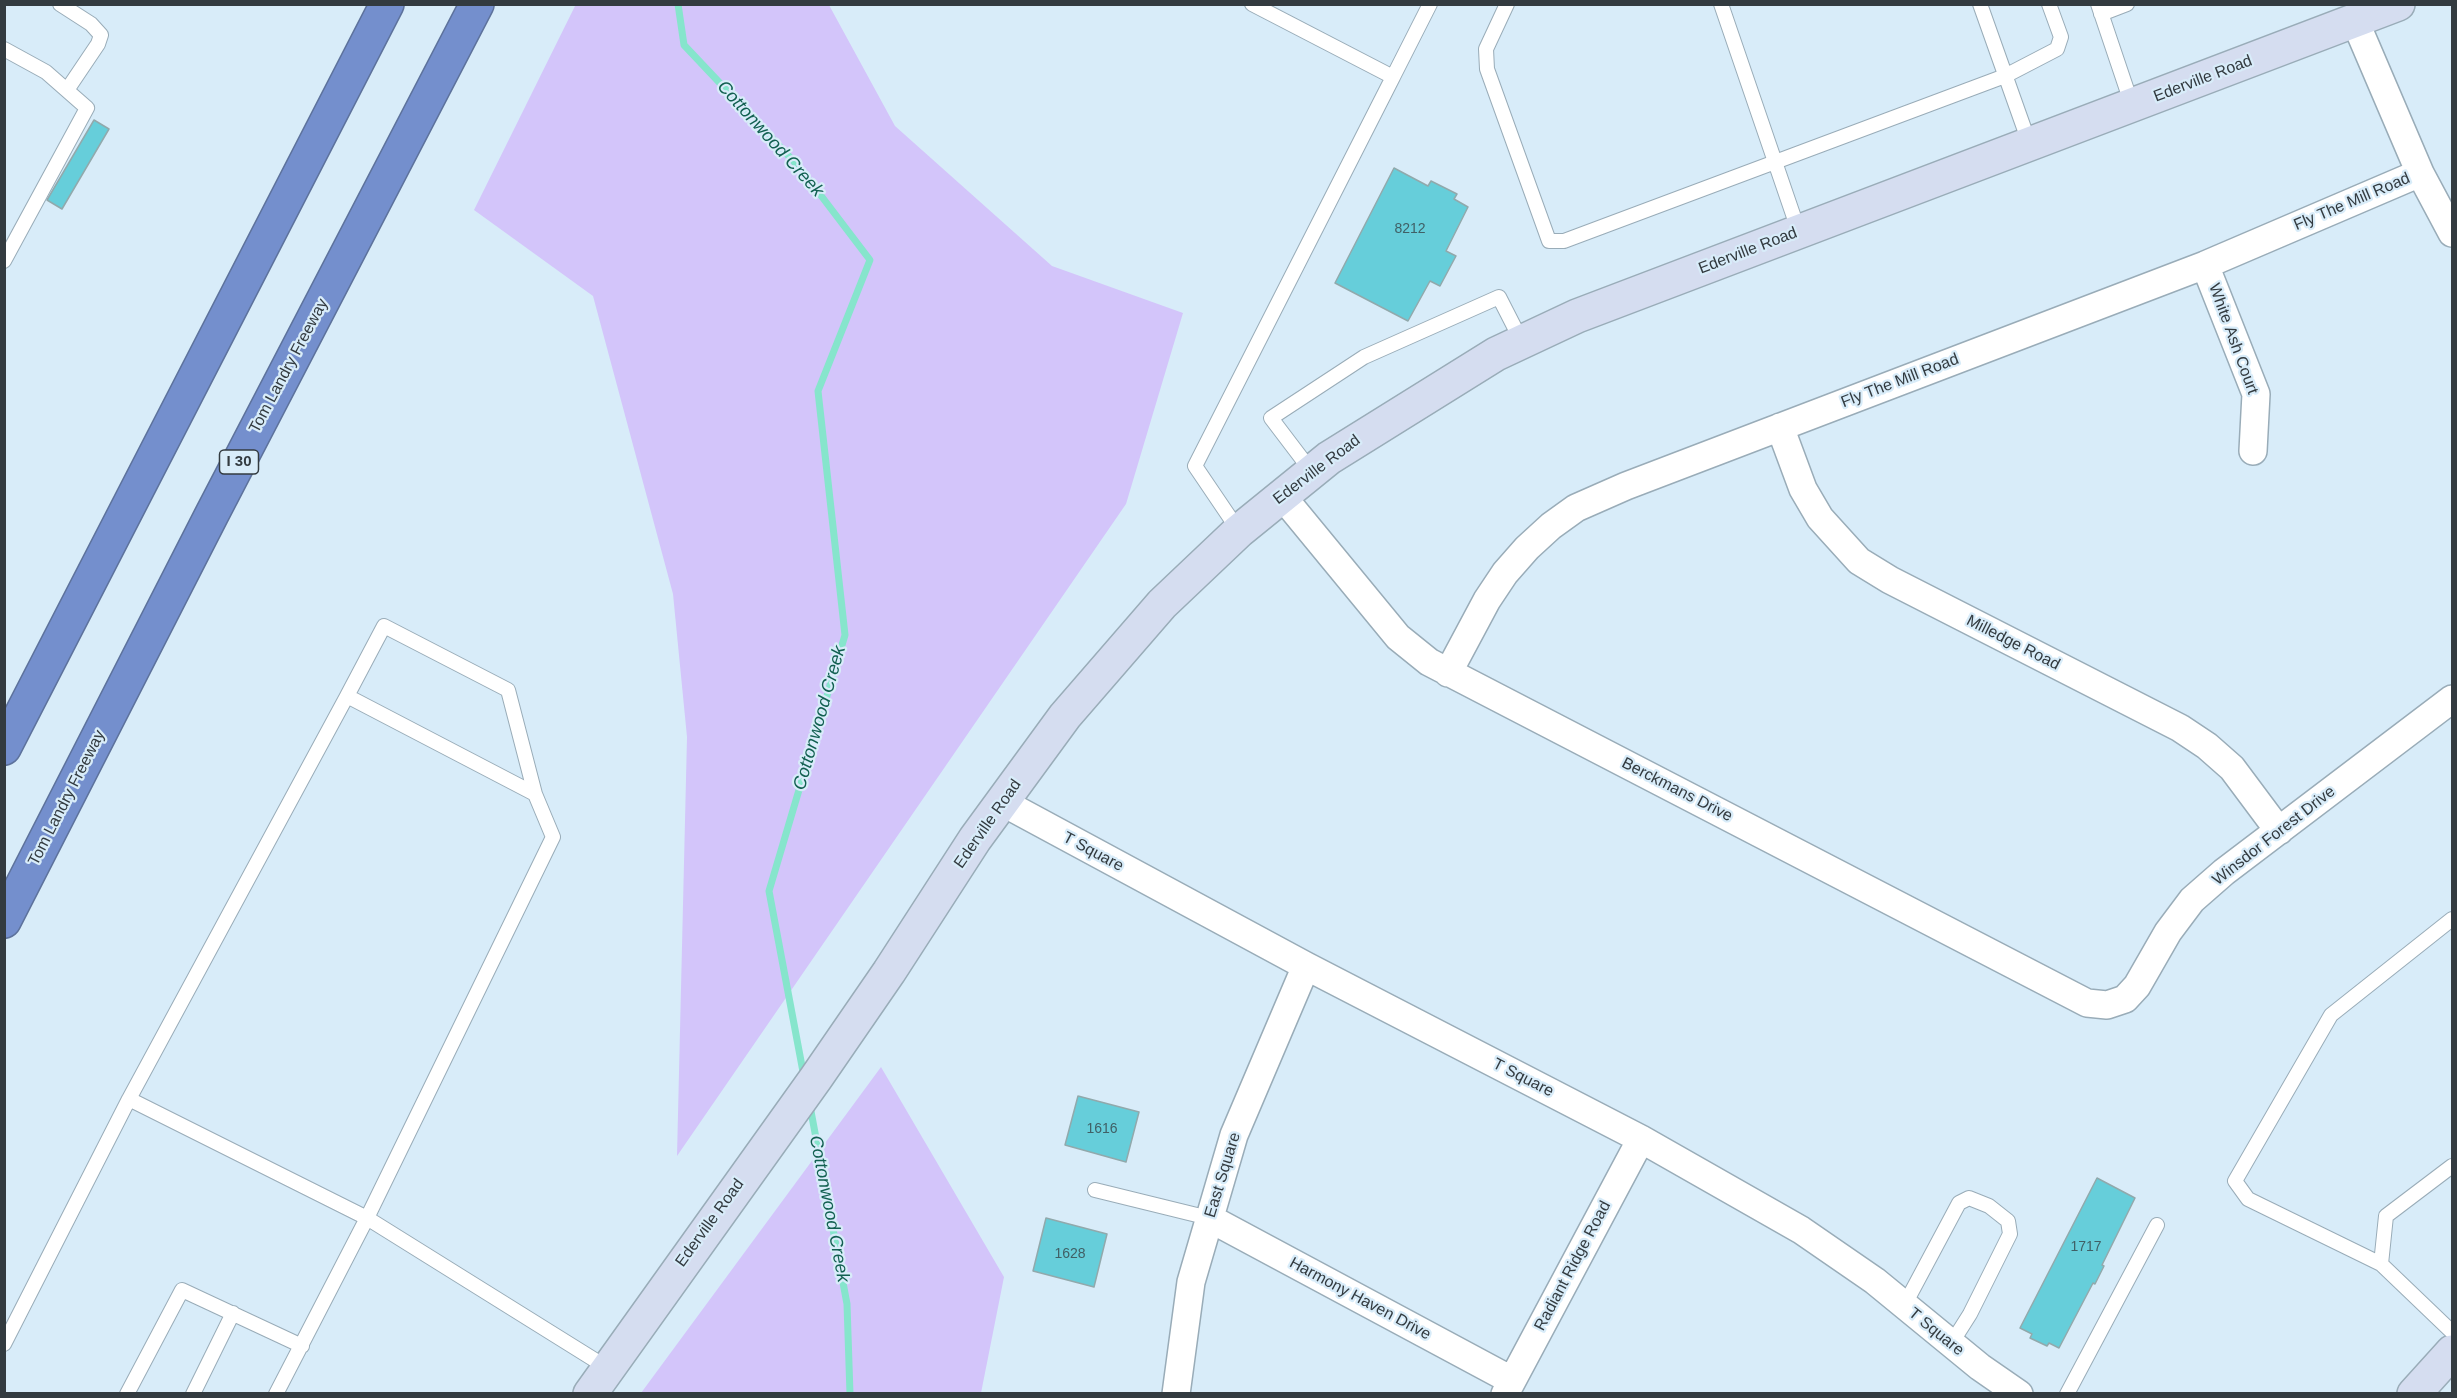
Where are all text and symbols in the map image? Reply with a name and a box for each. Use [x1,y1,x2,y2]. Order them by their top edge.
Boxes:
street label: Ederville Road [2151,51,2255,107]
water label: Cottonwood Creek [712,76,828,202]
street label: Fly The Mill Road [2291,169,2413,235]
house number: 8212 [1394,221,1426,237]
street label: Ederville Road [1696,223,1800,279]
street label: White Ash Court [2204,281,2262,397]
street label: Tom Landry Freeway [245,296,333,436]
street label: Fly The Mill Road [1838,350,1962,412]
street label: Ederville Road [1270,431,1364,509]
road number: I 30 [220,450,258,474]
street label: Milledge Road [1963,611,2063,675]
water label: Cottonwood Creek [789,643,851,793]
street label: Tom Landry Freeway [25,727,109,869]
street label: Berckmans Drive [1618,754,1736,826]
street label: Ederville Road [950,776,1026,872]
street label: Winsdor Forest Drive [2209,782,2339,890]
street label: T Square [1059,828,1127,876]
street label: T Square [1489,1055,1557,1101]
house number: 1616 [1086,1121,1118,1137]
street label: East Square [1201,1130,1245,1220]
water label: Cottonwood Creek [804,1134,854,1284]
street label: Ederville Road [672,1175,748,1271]
street label: Radiant Ridge Road [1531,1198,1615,1334]
house number: 1717 [2070,1239,2102,1255]
house number: 1628 [1054,1246,1086,1262]
street label: Harmony Haven Drive [1286,1254,1434,1344]
street label: T Square [1904,1304,1968,1360]

